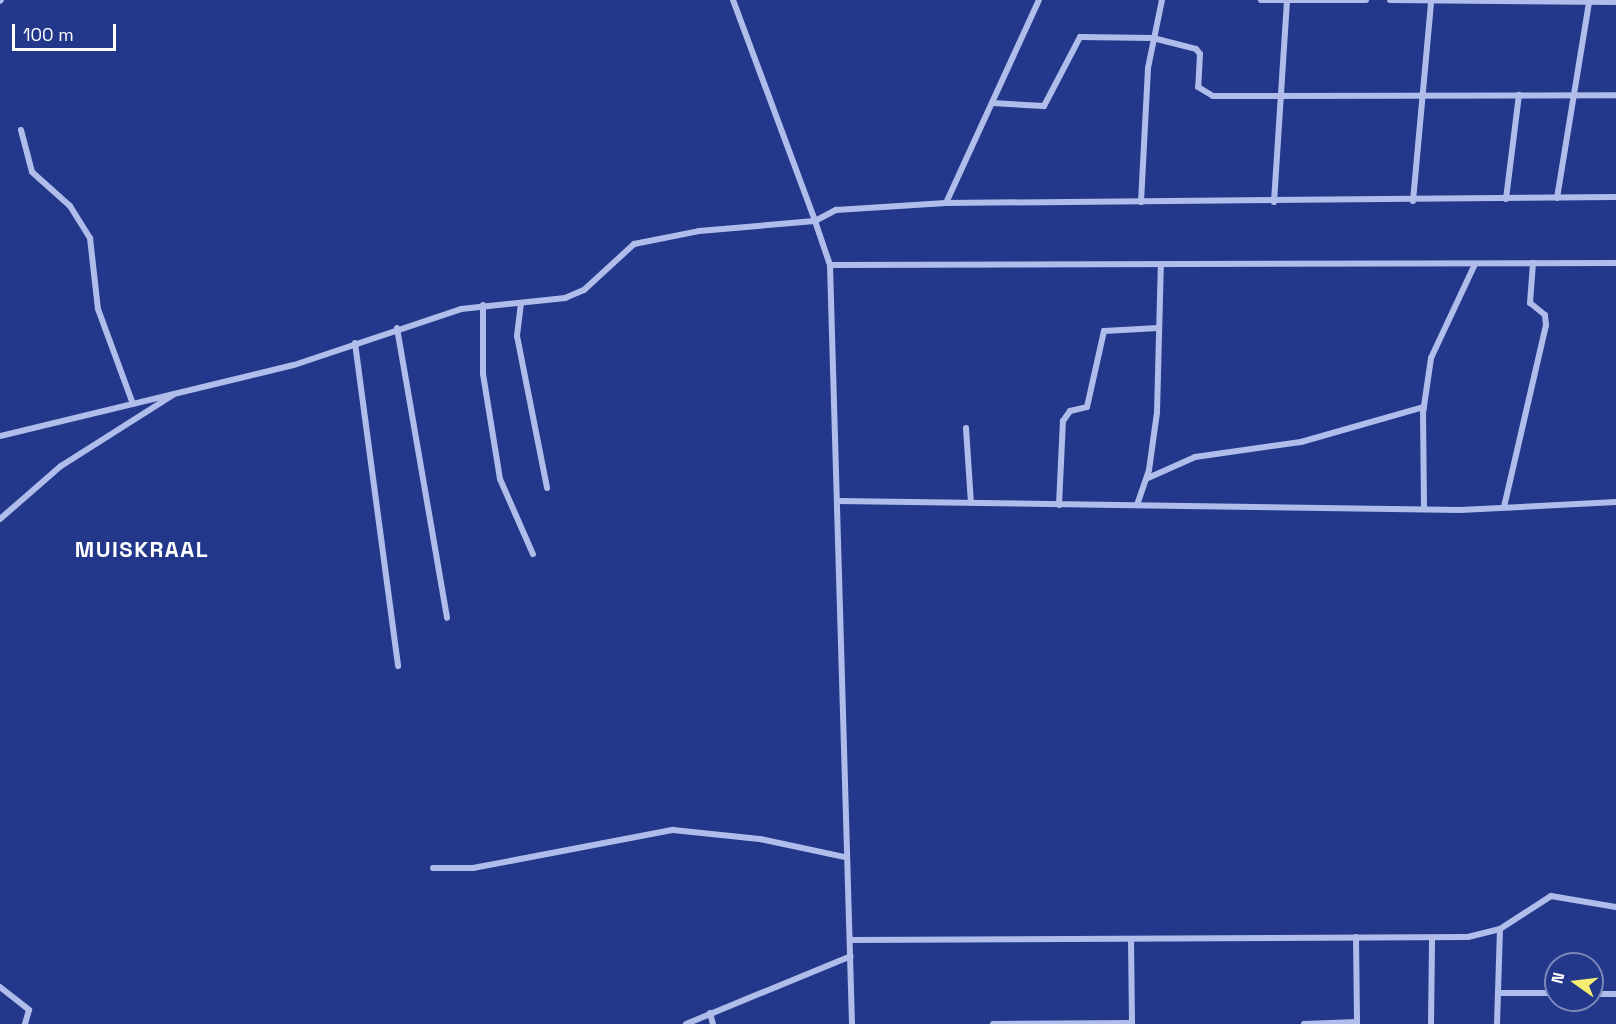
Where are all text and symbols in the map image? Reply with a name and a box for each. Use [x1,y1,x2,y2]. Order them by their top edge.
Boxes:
scale bar [15,12,118,50]
text: 100 m [23,23,74,46]
district label: MUISKRAAL [75,537,209,563]
north arrow [1544,952,1604,1012]
text: N [1547,970,1569,986]

